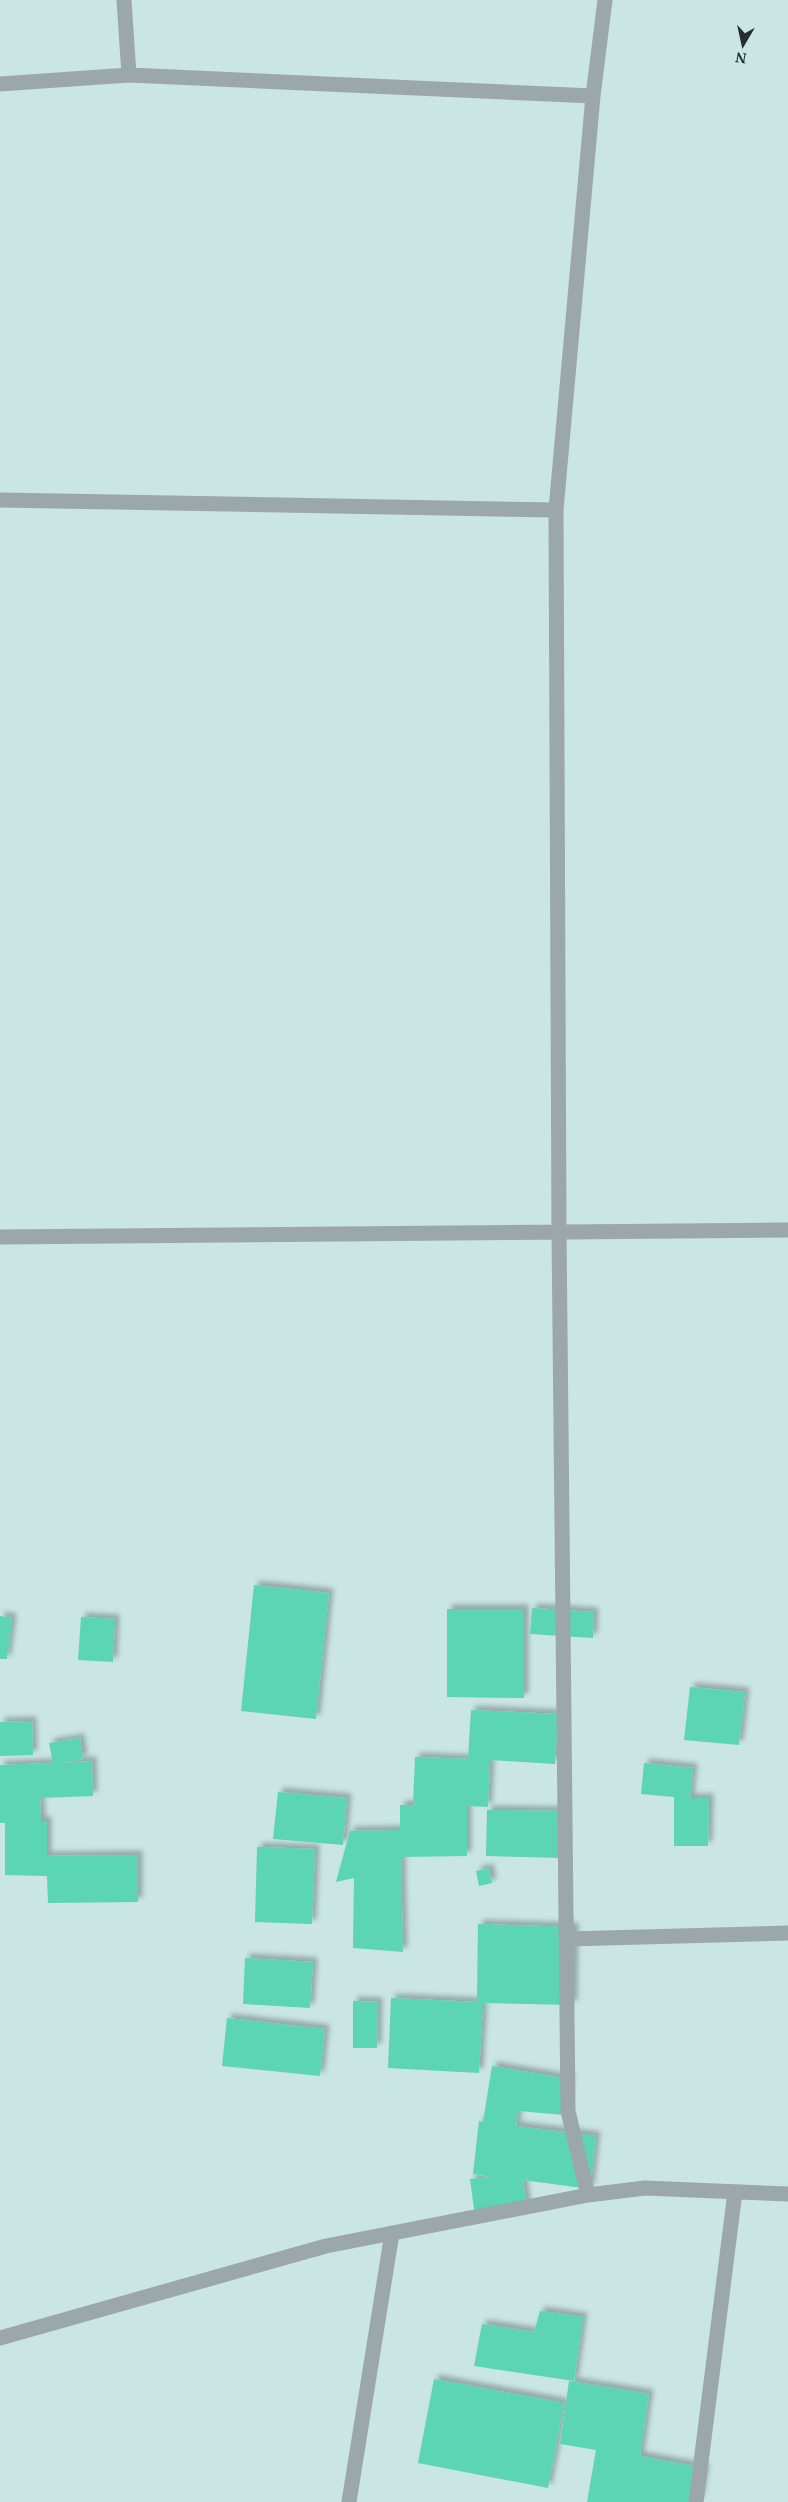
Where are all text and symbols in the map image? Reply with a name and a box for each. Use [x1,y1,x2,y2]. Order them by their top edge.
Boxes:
north arrow [718,20,768,70]
text: N [734,48,748,69]

